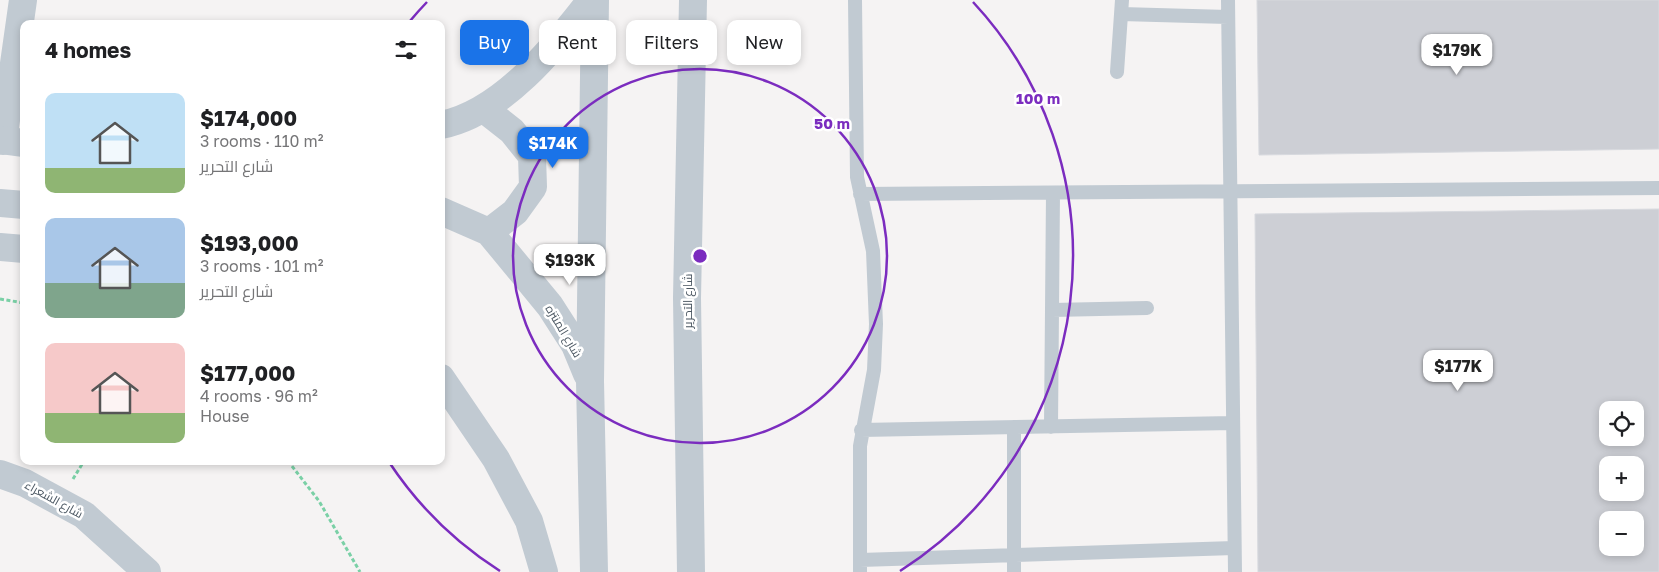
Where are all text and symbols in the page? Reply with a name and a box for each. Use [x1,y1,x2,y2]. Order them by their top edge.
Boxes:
chip: Buy [460,20,529,65]
chip: Rent [539,20,616,65]
chip: Filters [626,20,717,65]
chip: New [727,20,801,65]
pin: $179K [1422,34,1492,76]
icon: filters [392,36,420,64]
text: 4 homes [45,37,131,63]
text: $179K [1432,40,1482,60]
text: 100 m [1016,89,1060,107]
text: $174,000 [200,105,297,131]
icon: home [85,113,145,173]
text: 50 m [814,114,850,132]
pin: $174K [518,126,588,169]
text: 3 rooms · 110 m² [200,131,323,151]
text: $174K [528,133,578,153]
text: شارع التحرير [200,156,273,176]
text: $193,000 [200,230,299,256]
icon: home [85,238,145,298]
pin: $193K [535,244,605,286]
centre of rings [691,247,709,265]
text: $193K [545,250,595,270]
text: 3 rooms · 101 m² [200,256,323,276]
street label: شارع التحرير [680,273,696,329]
text: شارع التحرير [200,281,273,301]
street label: شارع المنتزه [542,302,586,361]
pin: $177K [1423,350,1493,392]
text: $177K [1434,356,1482,376]
text: $177,000 [200,360,295,386]
icon: home [85,363,145,423]
text: 4 rooms · 96 m² [200,386,318,406]
map controls [1599,401,1644,556]
button: locate [1599,401,1644,446]
text: House [200,406,249,426]
button: + [1599,456,1644,501]
street label: شارع الشعراء [22,477,86,522]
button: − [1599,511,1644,556]

